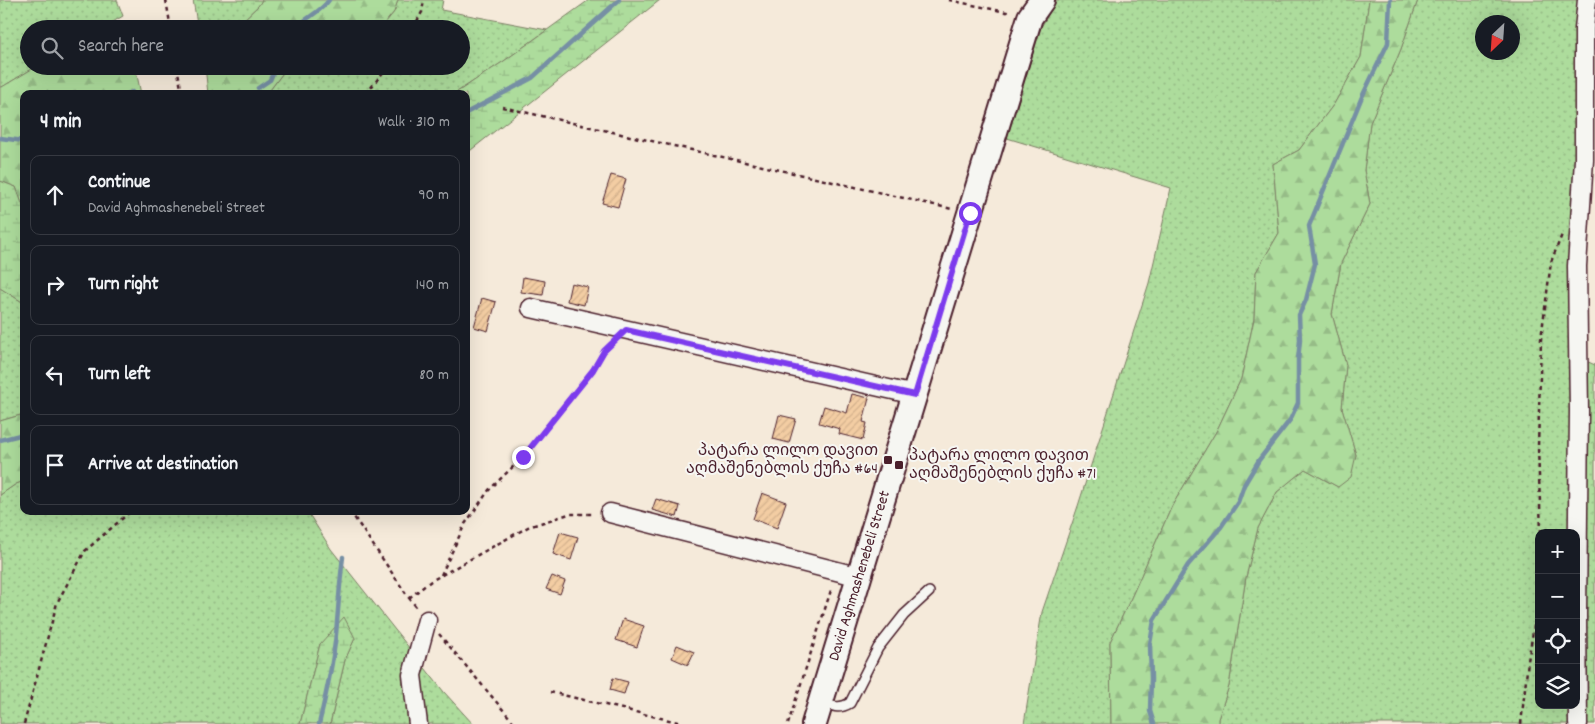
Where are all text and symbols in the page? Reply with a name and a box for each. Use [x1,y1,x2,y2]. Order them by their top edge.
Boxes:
north arrow [1475,15,1520,60]
search box [20,20,470,75]
icon: search [38,34,66,62]
text: Search here [78,34,164,61]
text: 4 min [40,108,82,138]
text: Walk · 310 m [378,111,450,134]
text: Continue [88,170,150,197]
icon: ahead [41,181,69,209]
text: 90 m [418,184,449,207]
text: David Aghmashenebeli Street [88,197,265,220]
route start [959,202,982,225]
icon: right [41,271,69,299]
text: Turn right [88,272,159,299]
text: 140 m [415,274,449,297]
icon: left [41,361,69,389]
text: Turn left [88,362,151,389]
text: 80 m [419,364,449,387]
place label: პატარა ლილო დავით აღმაშენებლის ქუჩა #64 [686,440,878,481]
place label: პატარა ლილო დავით აღმაშენებლის ქუჩა #71 [909,445,1096,486]
route end [512,446,535,469]
icon: arrive [41,451,69,479]
text: Arrive at destination [88,452,238,479]
marker: პატარა ლილო დავით აღმაშენებლის ქუჩა #64 [882,454,894,466]
marker: პატარა ლილო დავით აღმაშენებლის ქუჩა #71 [893,459,905,471]
street label: David Aghmashenebeli Street [823,488,897,664]
map controls [1535,529,1580,709]
button: + [1535,529,1580,574]
button: − [1535,574,1580,619]
button: locate [1535,619,1580,664]
button: layers [1535,664,1580,709]

